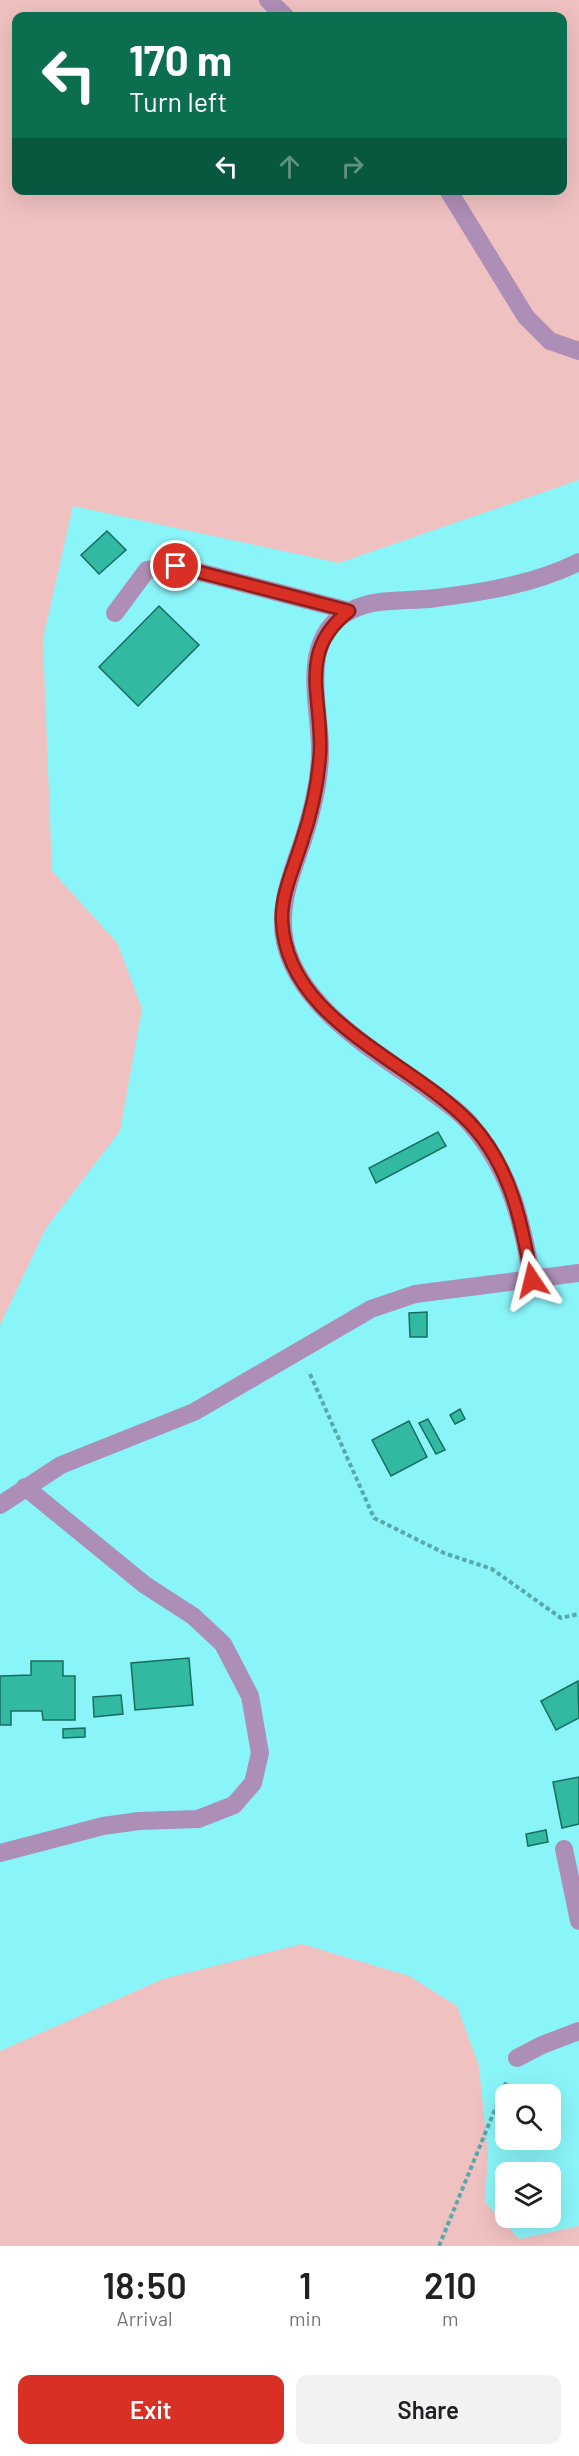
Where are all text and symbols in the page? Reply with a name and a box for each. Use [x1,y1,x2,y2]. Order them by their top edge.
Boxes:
text: 170 m [129,34,232,84]
icon: left [30,36,108,114]
text: Turn left [129,85,227,117]
icon: left [210,150,243,183]
icon: ahead [273,150,306,183]
icon: right [336,150,369,183]
pin [150,540,201,591]
icon: arrive [159,549,192,582]
position arrow [500,1248,564,1312]
map controls [495,2084,561,2228]
button: search [495,2084,561,2150]
button: layers [495,2162,561,2228]
text: 18:50 [102,2263,187,2306]
text: 1 [299,2263,312,2306]
text: 210 [424,2263,477,2306]
text: Arrival [117,2306,172,2330]
text: min [289,2306,321,2330]
text: m [442,2306,459,2330]
button: Exit [18,2375,284,2444]
button: Share [296,2375,561,2444]

